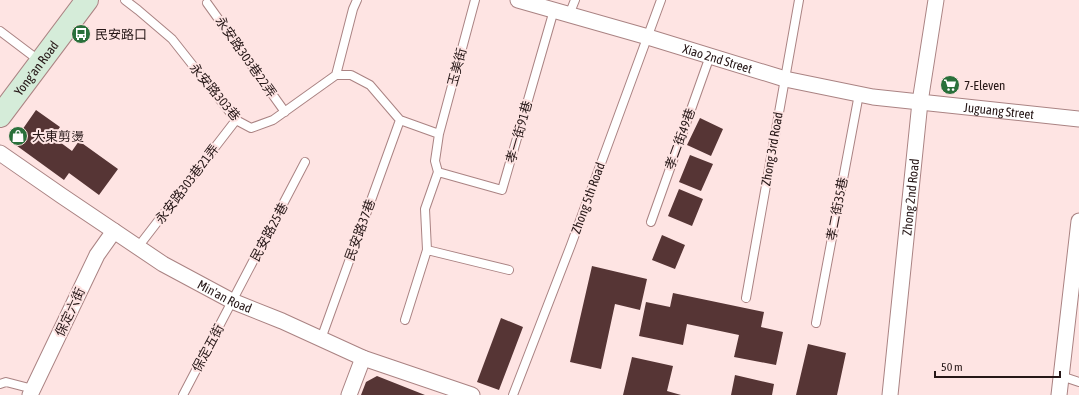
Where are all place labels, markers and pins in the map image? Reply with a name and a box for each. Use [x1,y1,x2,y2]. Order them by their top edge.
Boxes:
bus stop icon: 民安路口 [70,23,92,45]
place label: 民安路口 [95,27,147,42]
supermarket icon: 7-Eleven [939,74,961,96]
place label: 7-Eleven [964,78,1005,93]
shop icon: 大東剪燙 [7,125,29,147]
place label: 大東剪燙 [32,129,84,144]

